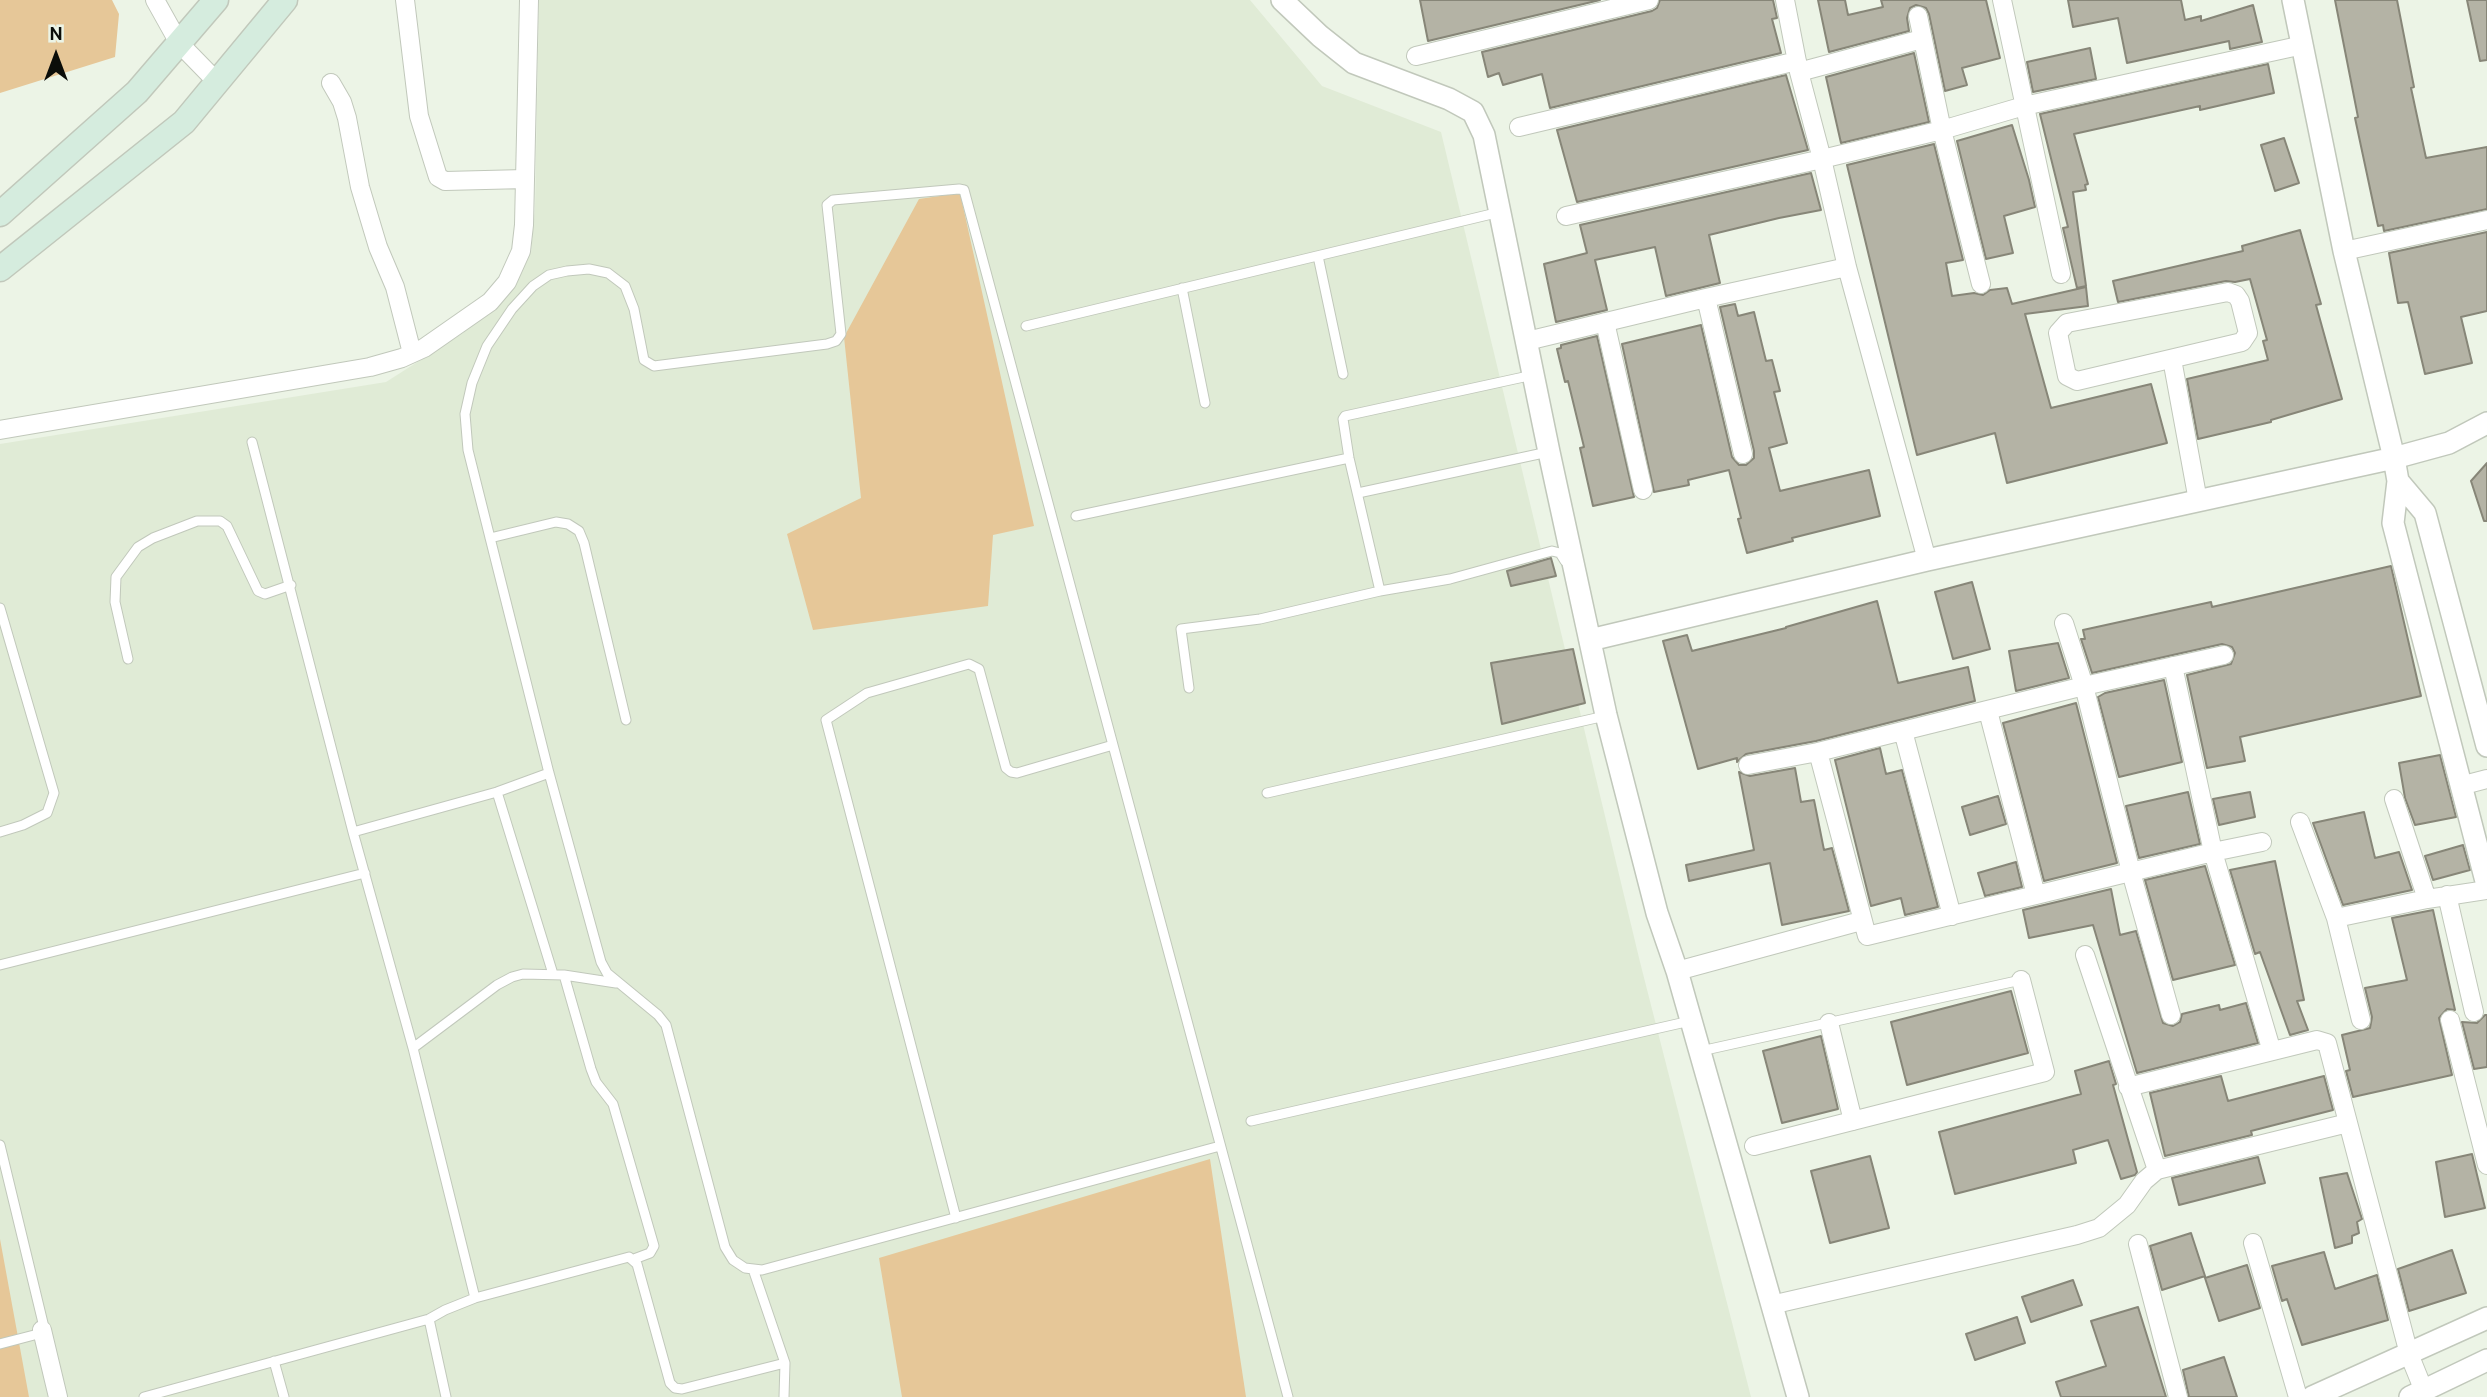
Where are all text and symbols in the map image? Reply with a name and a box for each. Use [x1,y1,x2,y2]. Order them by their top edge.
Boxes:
north arrow [21,21,91,91]
text: N [49,23,63,47]

